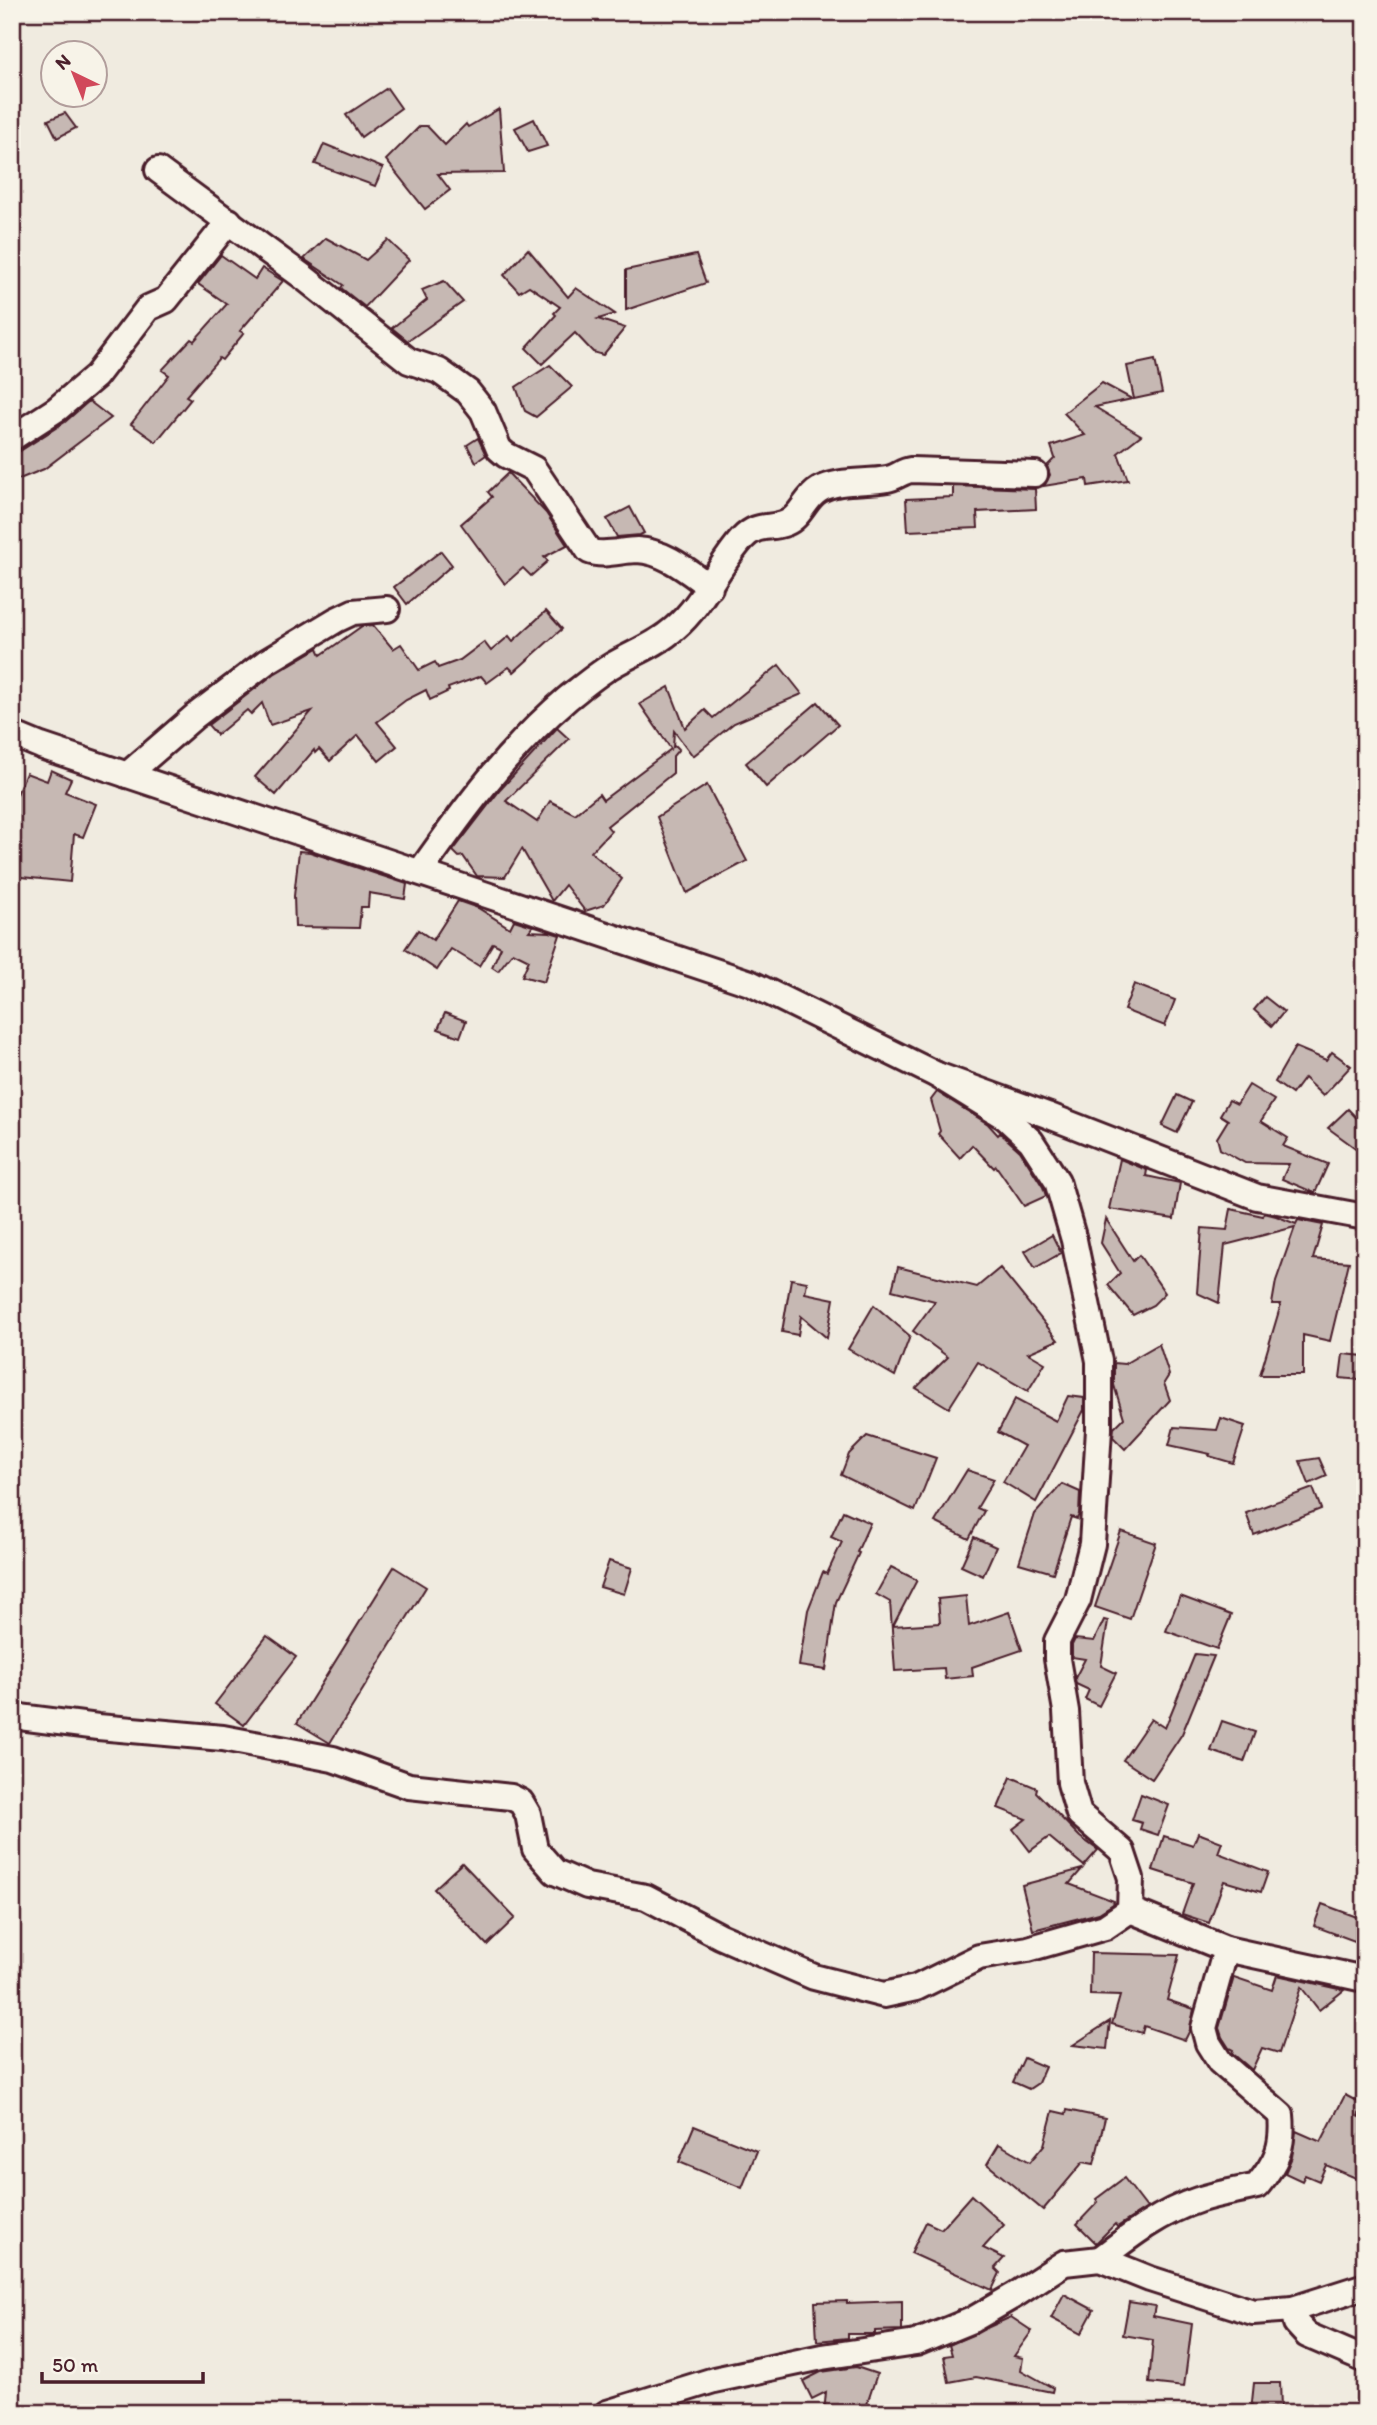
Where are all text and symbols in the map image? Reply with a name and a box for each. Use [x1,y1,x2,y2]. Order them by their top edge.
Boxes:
north arrow [38,38,108,108]
text: N [50,49,75,75]
scale bar [42,2341,203,2385]
text: 50 m [52,2352,99,2377]

